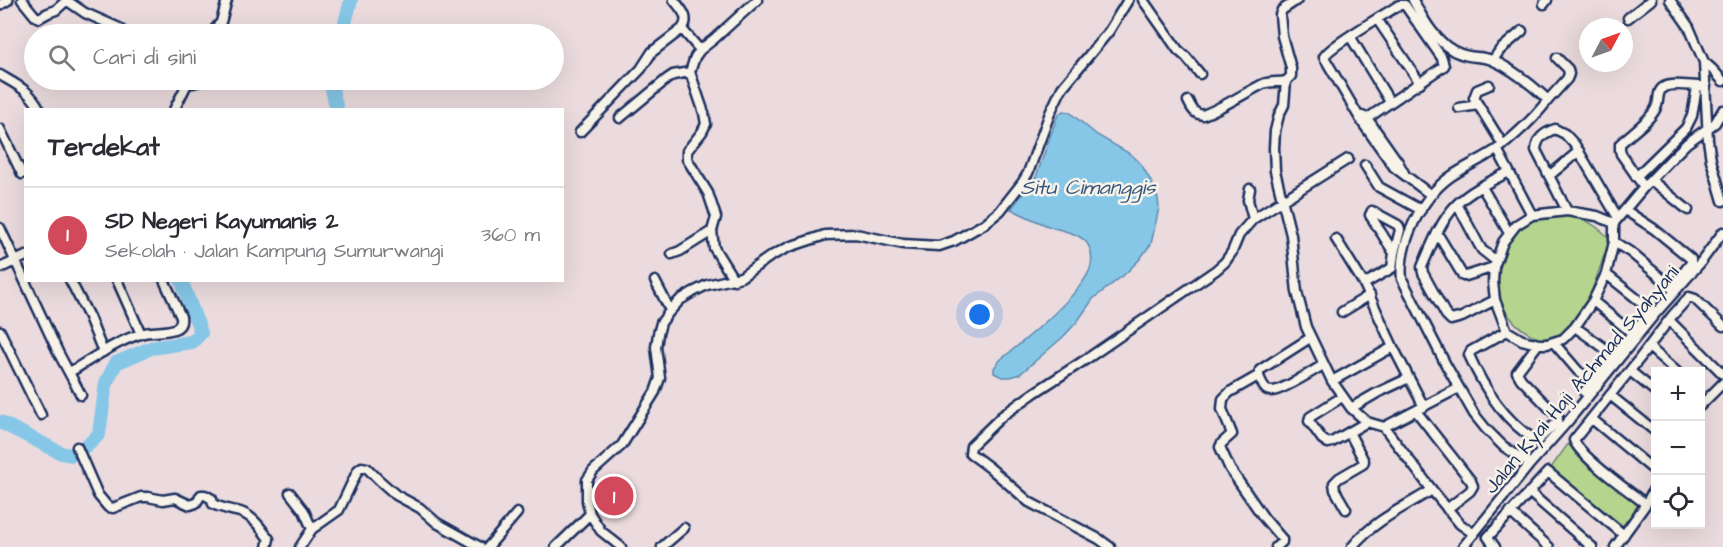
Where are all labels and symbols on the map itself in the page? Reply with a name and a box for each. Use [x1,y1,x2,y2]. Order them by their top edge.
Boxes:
north arrow [1579,18,1633,72]
water label: Situ Cimanggis [1020,173,1157,203]
street label: Jalan Kyai Haji Achmad Syahyani [1478,259,1687,501]
your location [965,300,994,329]
pin: 1 [594,474,634,518]

